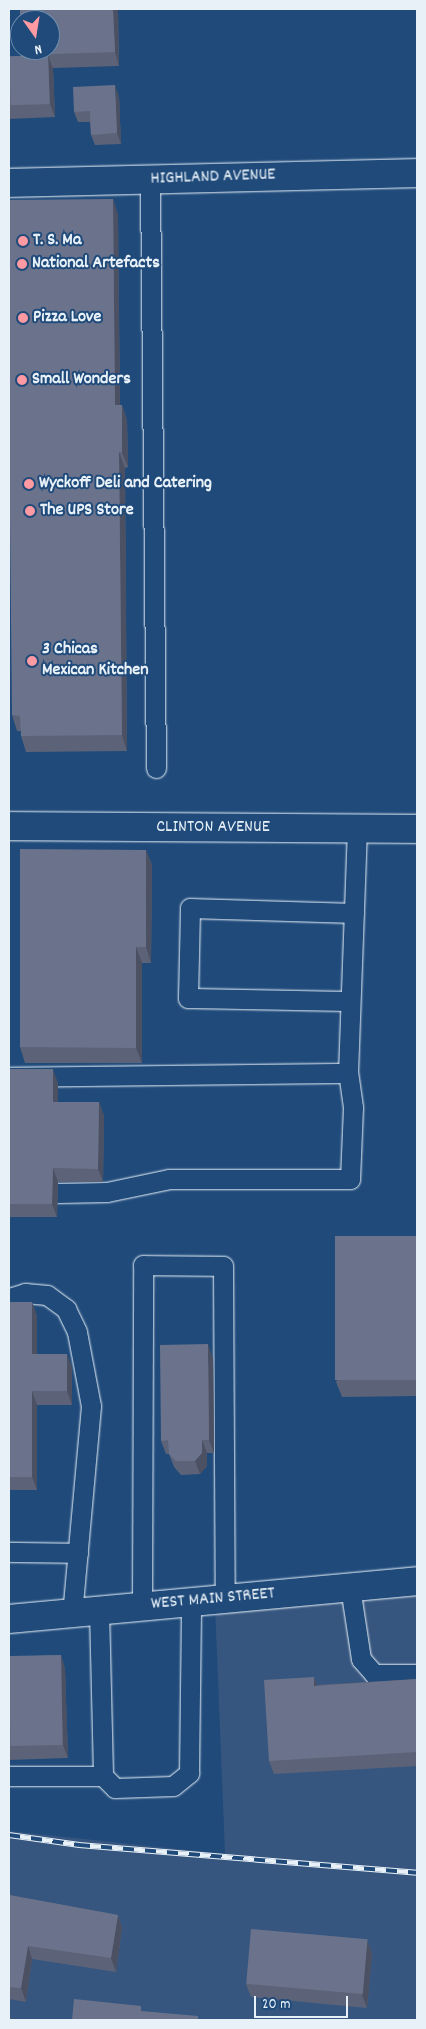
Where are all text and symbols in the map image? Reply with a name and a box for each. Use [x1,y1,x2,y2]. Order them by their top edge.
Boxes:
north arrow [10,10,60,60]
text: N [33,38,44,59]
street label: HIGHLAND AVENUE [150,165,276,191]
place label: T. S. Ma [33,230,81,252]
marker: T. S. Ma [17,235,29,247]
place label: National Artefacts [32,253,160,275]
marker: National Artefacts [16,258,28,270]
place label: Pizza Love [33,307,102,329]
marker: Pizza Love [17,312,29,324]
place label: Small Wonders [32,369,131,391]
marker: Small Wonders [16,374,28,386]
place label: Wyckoff Deli and Catering [39,473,212,495]
marker: Wyckoff Deli and Catering [23,478,35,490]
place label: The UPS Store [40,500,134,522]
marker: The UPS Store [24,505,36,517]
place label: 3 Chicas Mexican Kitchen [42,640,149,682]
marker: 3 Chicas Mexican Kitchen [26,655,38,667]
street label: CLINTON AVENUE [156,817,270,839]
street label: WEST MAIN STREET [150,1584,276,1616]
scale bar [256,1986,350,2018]
text: 20 m [262,1994,290,2016]

